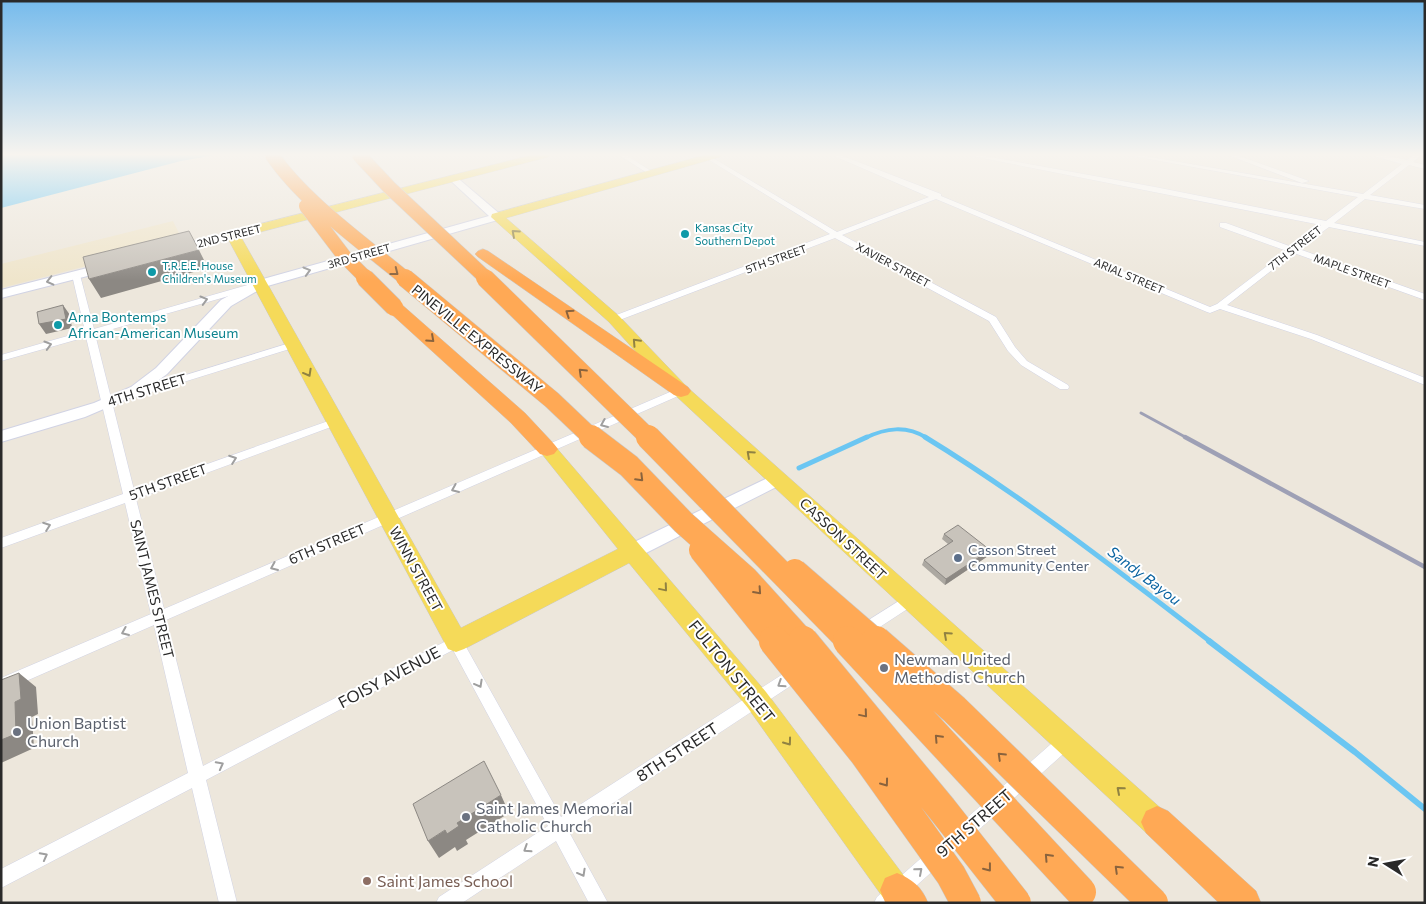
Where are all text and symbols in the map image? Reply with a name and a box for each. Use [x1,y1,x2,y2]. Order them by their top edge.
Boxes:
street label: 2ND STREET [196,221,262,250]
place label: Kansas City Southern Depot [695,221,775,247]
street label: 7TH STREET [1265,223,1324,272]
marker: Kansas City Southern Depot [679,228,691,240]
one-way arrow [512,230,521,239]
street label: 3RD STREET [326,240,392,271]
street label: XAVIER STREET [854,240,932,289]
street label: 5TH STREET [743,241,808,276]
street label: MAPLE STREET [1312,251,1392,290]
street label: ARIAL STREET [1092,255,1166,296]
place label: T.R.E.E. House Children's Museum [162,259,257,285]
marker: T.R.E.E. House Children's Museum [146,266,158,278]
one-way arrow [302,266,311,277]
one-way arrow [389,266,399,275]
one-way arrow [46,276,54,286]
street label: PINEVILLE EXPRESSWAY [408,281,546,397]
one-way arrow [200,295,209,306]
place label: Arna Bontemps African-American Museum [68,308,238,341]
one-way arrow [565,310,574,319]
marker: Arna Bontemps African-American Museum [52,319,64,331]
one-way arrow [425,334,434,343]
one-way arrow [632,339,641,348]
one-way arrow [44,340,52,350]
one-way arrow [302,368,312,377]
street label: 4TH STREET [105,369,189,410]
one-way arrow [579,369,588,378]
one-way arrow [600,417,609,428]
one-way arrow [747,450,756,459]
one-way arrow [228,455,237,465]
street label: 5TH STREET [126,460,209,504]
one-way arrow [634,472,643,481]
one-way arrow [451,482,460,493]
street label: CASSON STREET [796,494,890,583]
street label: SAINT JAMES STREET [127,518,178,660]
street label: 6TH STREET [286,520,368,567]
one-way arrow [42,522,51,532]
street label: WINN STREET [386,524,447,614]
place label: Casson Street Community Center [968,541,1090,574]
water label: Sandy Bayou [1105,542,1185,609]
marker: Casson Street Community Center [952,552,964,564]
one-way arrow [270,561,279,572]
one-way arrow [658,582,666,591]
one-way arrow [752,586,761,595]
street label: FULTON STREET [685,616,779,726]
one-way arrow [121,626,129,636]
one-way arrow [944,632,953,641]
street label: FOISY AVENUE [334,642,443,711]
place label: Newman United Methodist Church [894,649,1025,686]
marker: Newman United Methodist Church [878,662,890,674]
one-way arrow [777,678,786,687]
one-way arrow [473,679,483,688]
one-way arrow [859,709,868,718]
place label: Union Baptist Church [27,713,127,750]
street label: 8TH STREET [632,718,721,785]
marker: Union Baptist Church [11,726,23,738]
one-way arrow [935,734,944,743]
one-way arrow [782,736,790,745]
one-way arrow [998,753,1007,762]
one-way arrow [214,761,223,771]
one-way arrow [879,777,888,787]
street label: 9TH STREET [932,785,1015,861]
one-way arrow [1117,787,1126,796]
place label: Saint James Memorial Catholic Church [476,798,633,835]
marker: Saint James Memorial Catholic Church [460,811,472,823]
north arrow [1361,839,1411,889]
one-way arrow [523,843,533,852]
one-way arrow [39,852,48,862]
one-way arrow [1045,853,1054,862]
text: N [1363,855,1382,868]
one-way arrow [983,862,991,871]
one-way arrow [1115,866,1124,875]
one-way arrow [914,867,923,876]
one-way arrow [576,868,586,877]
place label: Saint James School [377,871,513,890]
marker: Saint James School [361,875,373,887]

